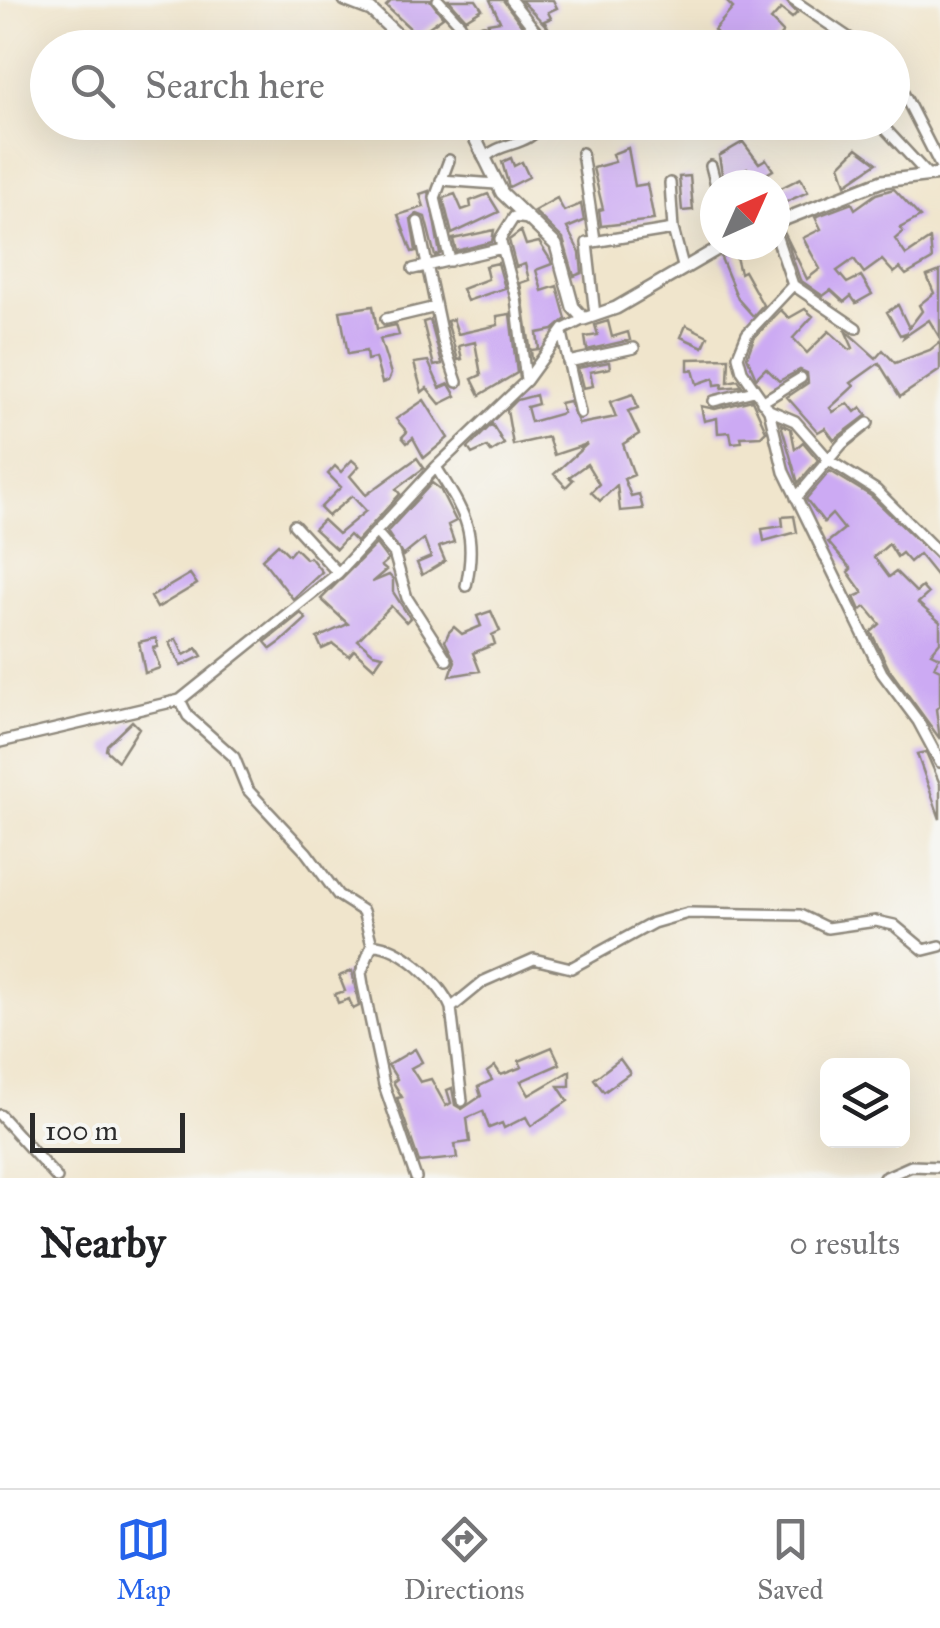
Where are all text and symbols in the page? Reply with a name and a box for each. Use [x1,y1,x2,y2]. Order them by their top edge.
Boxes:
search box [30,30,910,140]
icon: search [65,58,120,113]
text: Search here [145,62,325,108]
north arrow [700,170,790,260]
map controls [820,1058,910,1148]
button: layers [820,1058,910,1148]
scale bar [30,1108,185,1152]
text: 100 m [45,1113,118,1148]
text: Nearby [40,1217,165,1269]
text: 0 results [789,1224,900,1263]
tab: Map [116,1512,171,1607]
tab: Directions [404,1512,525,1607]
tab: Saved [757,1512,824,1607]

